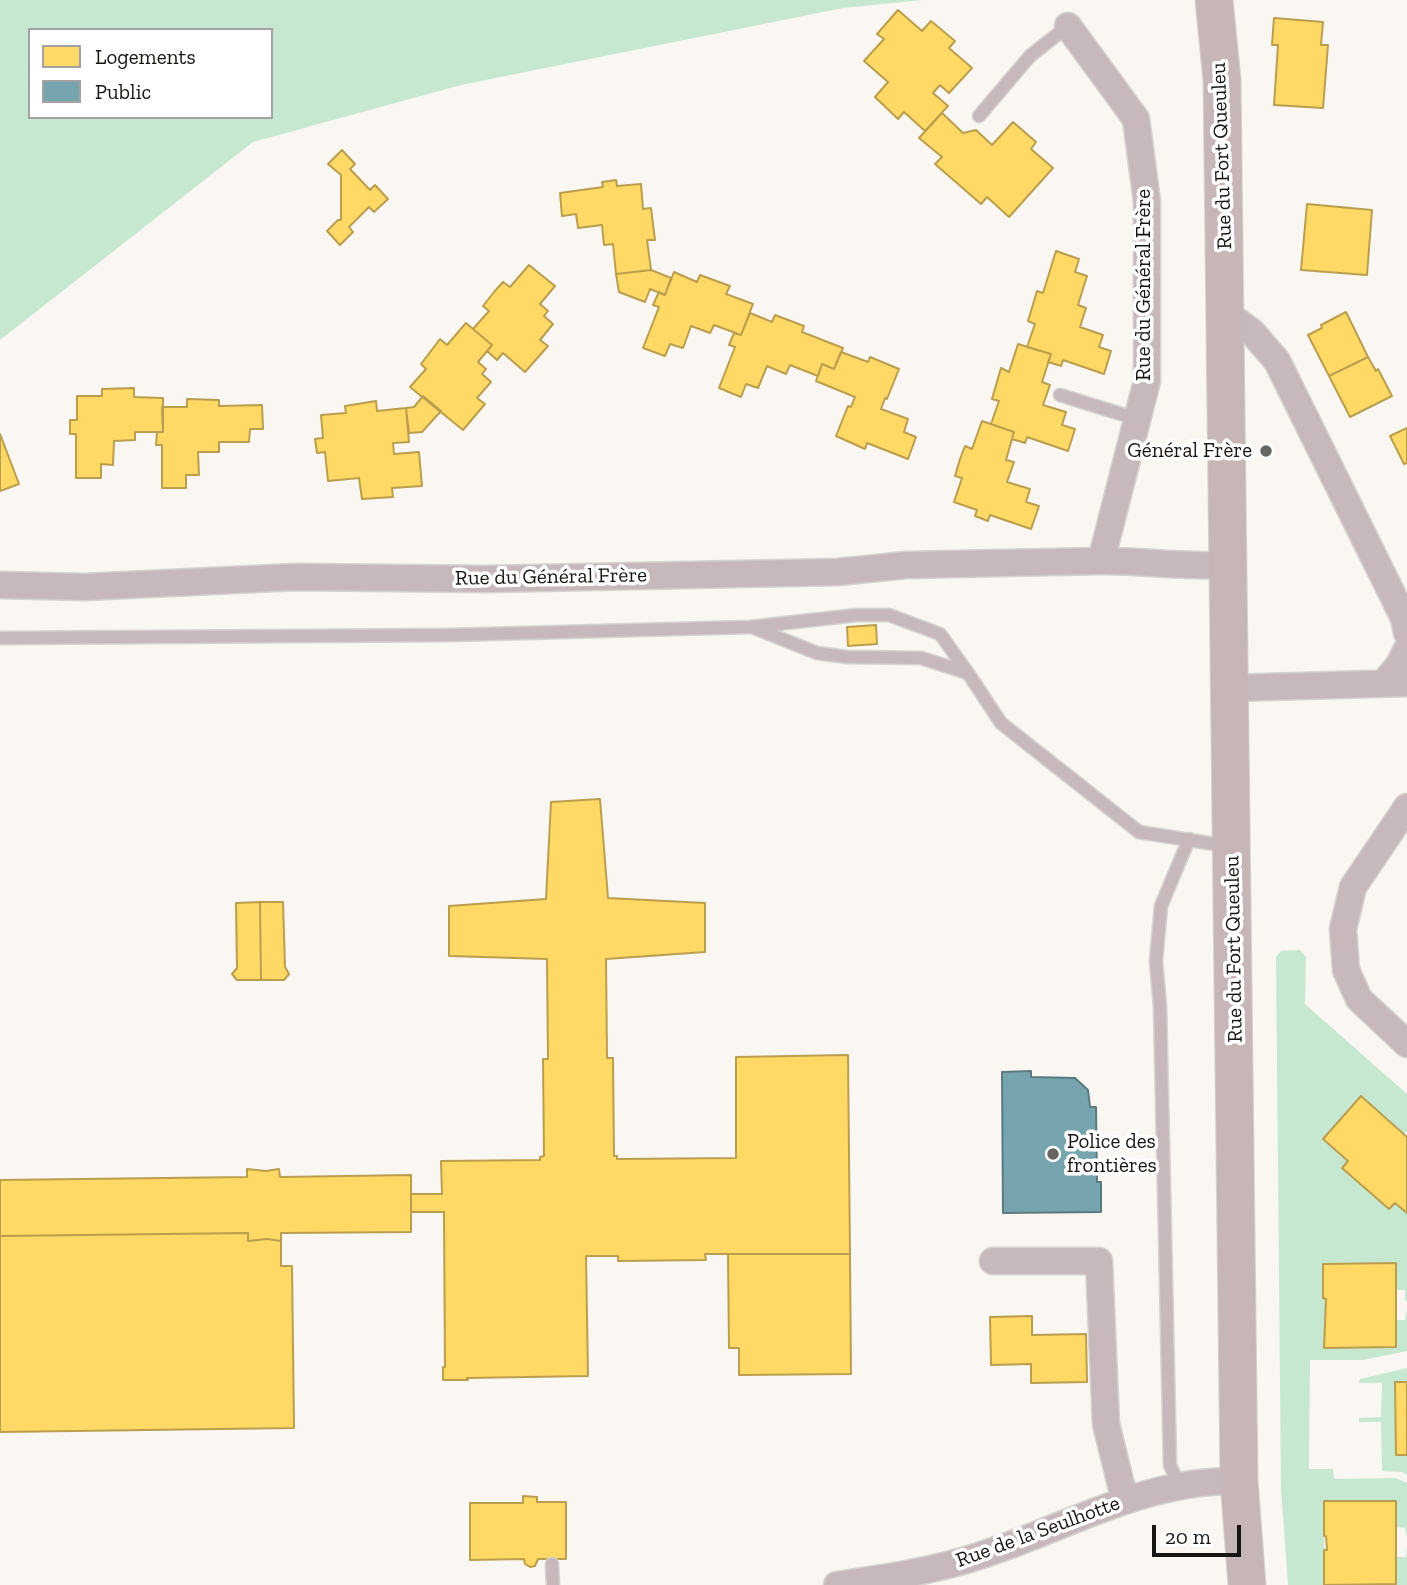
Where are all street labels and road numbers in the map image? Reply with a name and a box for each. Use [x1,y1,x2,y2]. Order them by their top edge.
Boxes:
street label: Rue du Fort Queuleu [1206,62,1238,250]
street label: Rue du Général Frère [1131,189,1157,381]
street label: Rue du Général Frère [455,563,647,591]
street label: Rue du Fort Queuleu [1220,855,1248,1043]
street label: Rue de la Seulhotte [953,1491,1123,1573]

